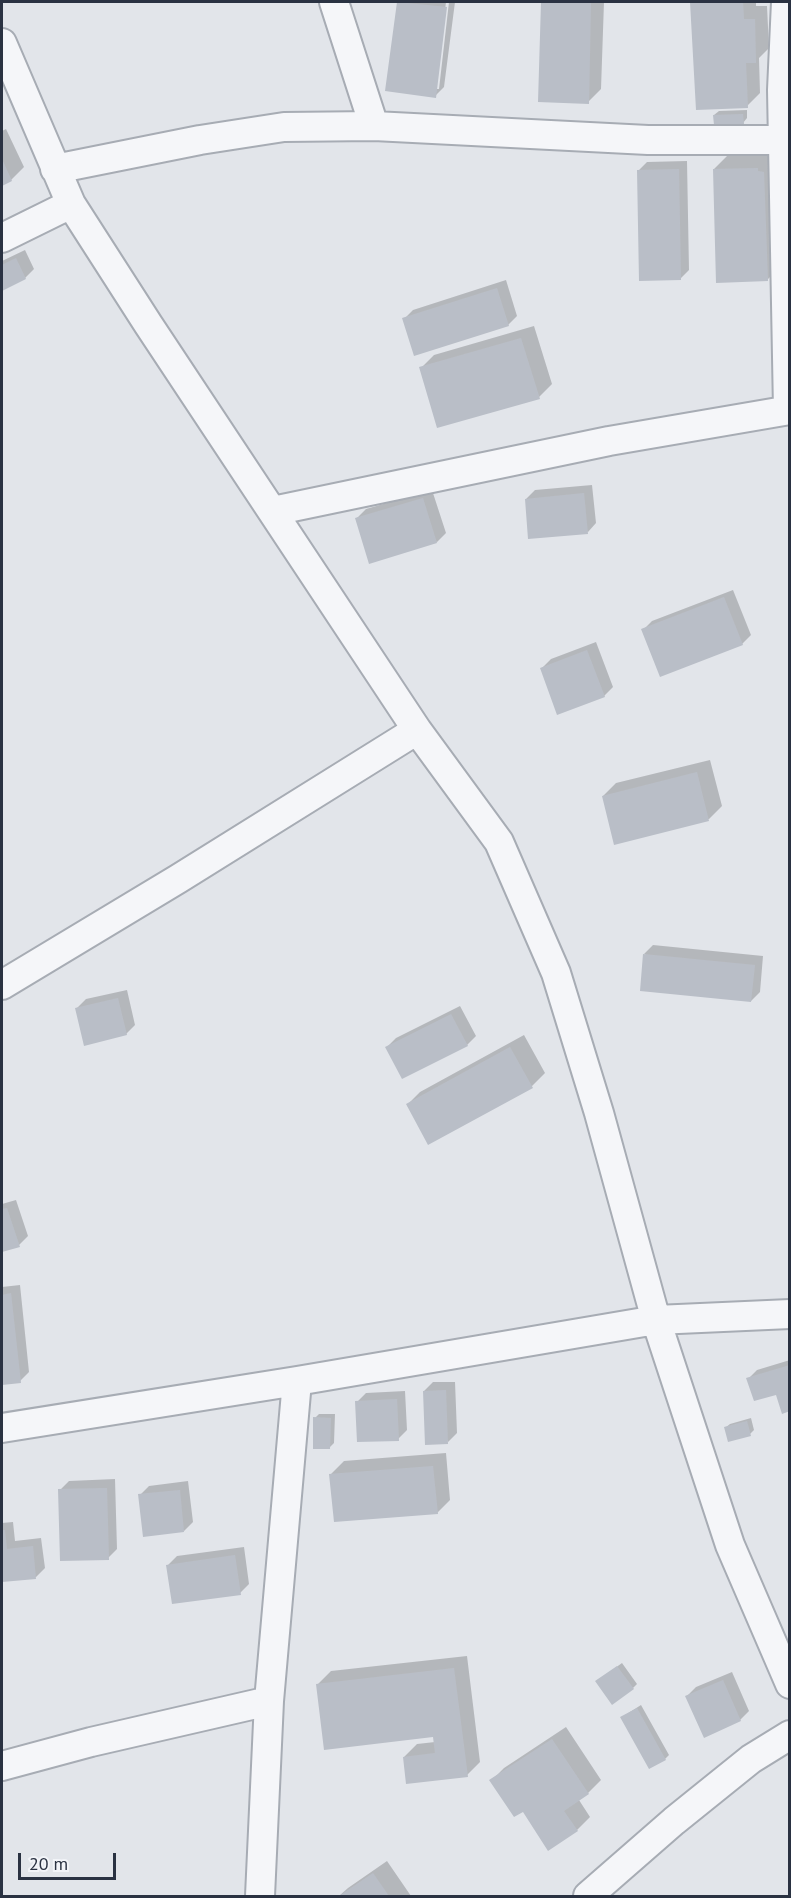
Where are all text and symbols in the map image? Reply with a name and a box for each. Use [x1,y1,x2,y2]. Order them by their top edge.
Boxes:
scale bar [21,1841,118,1879]
text: 20 m [29,1852,68,1875]

